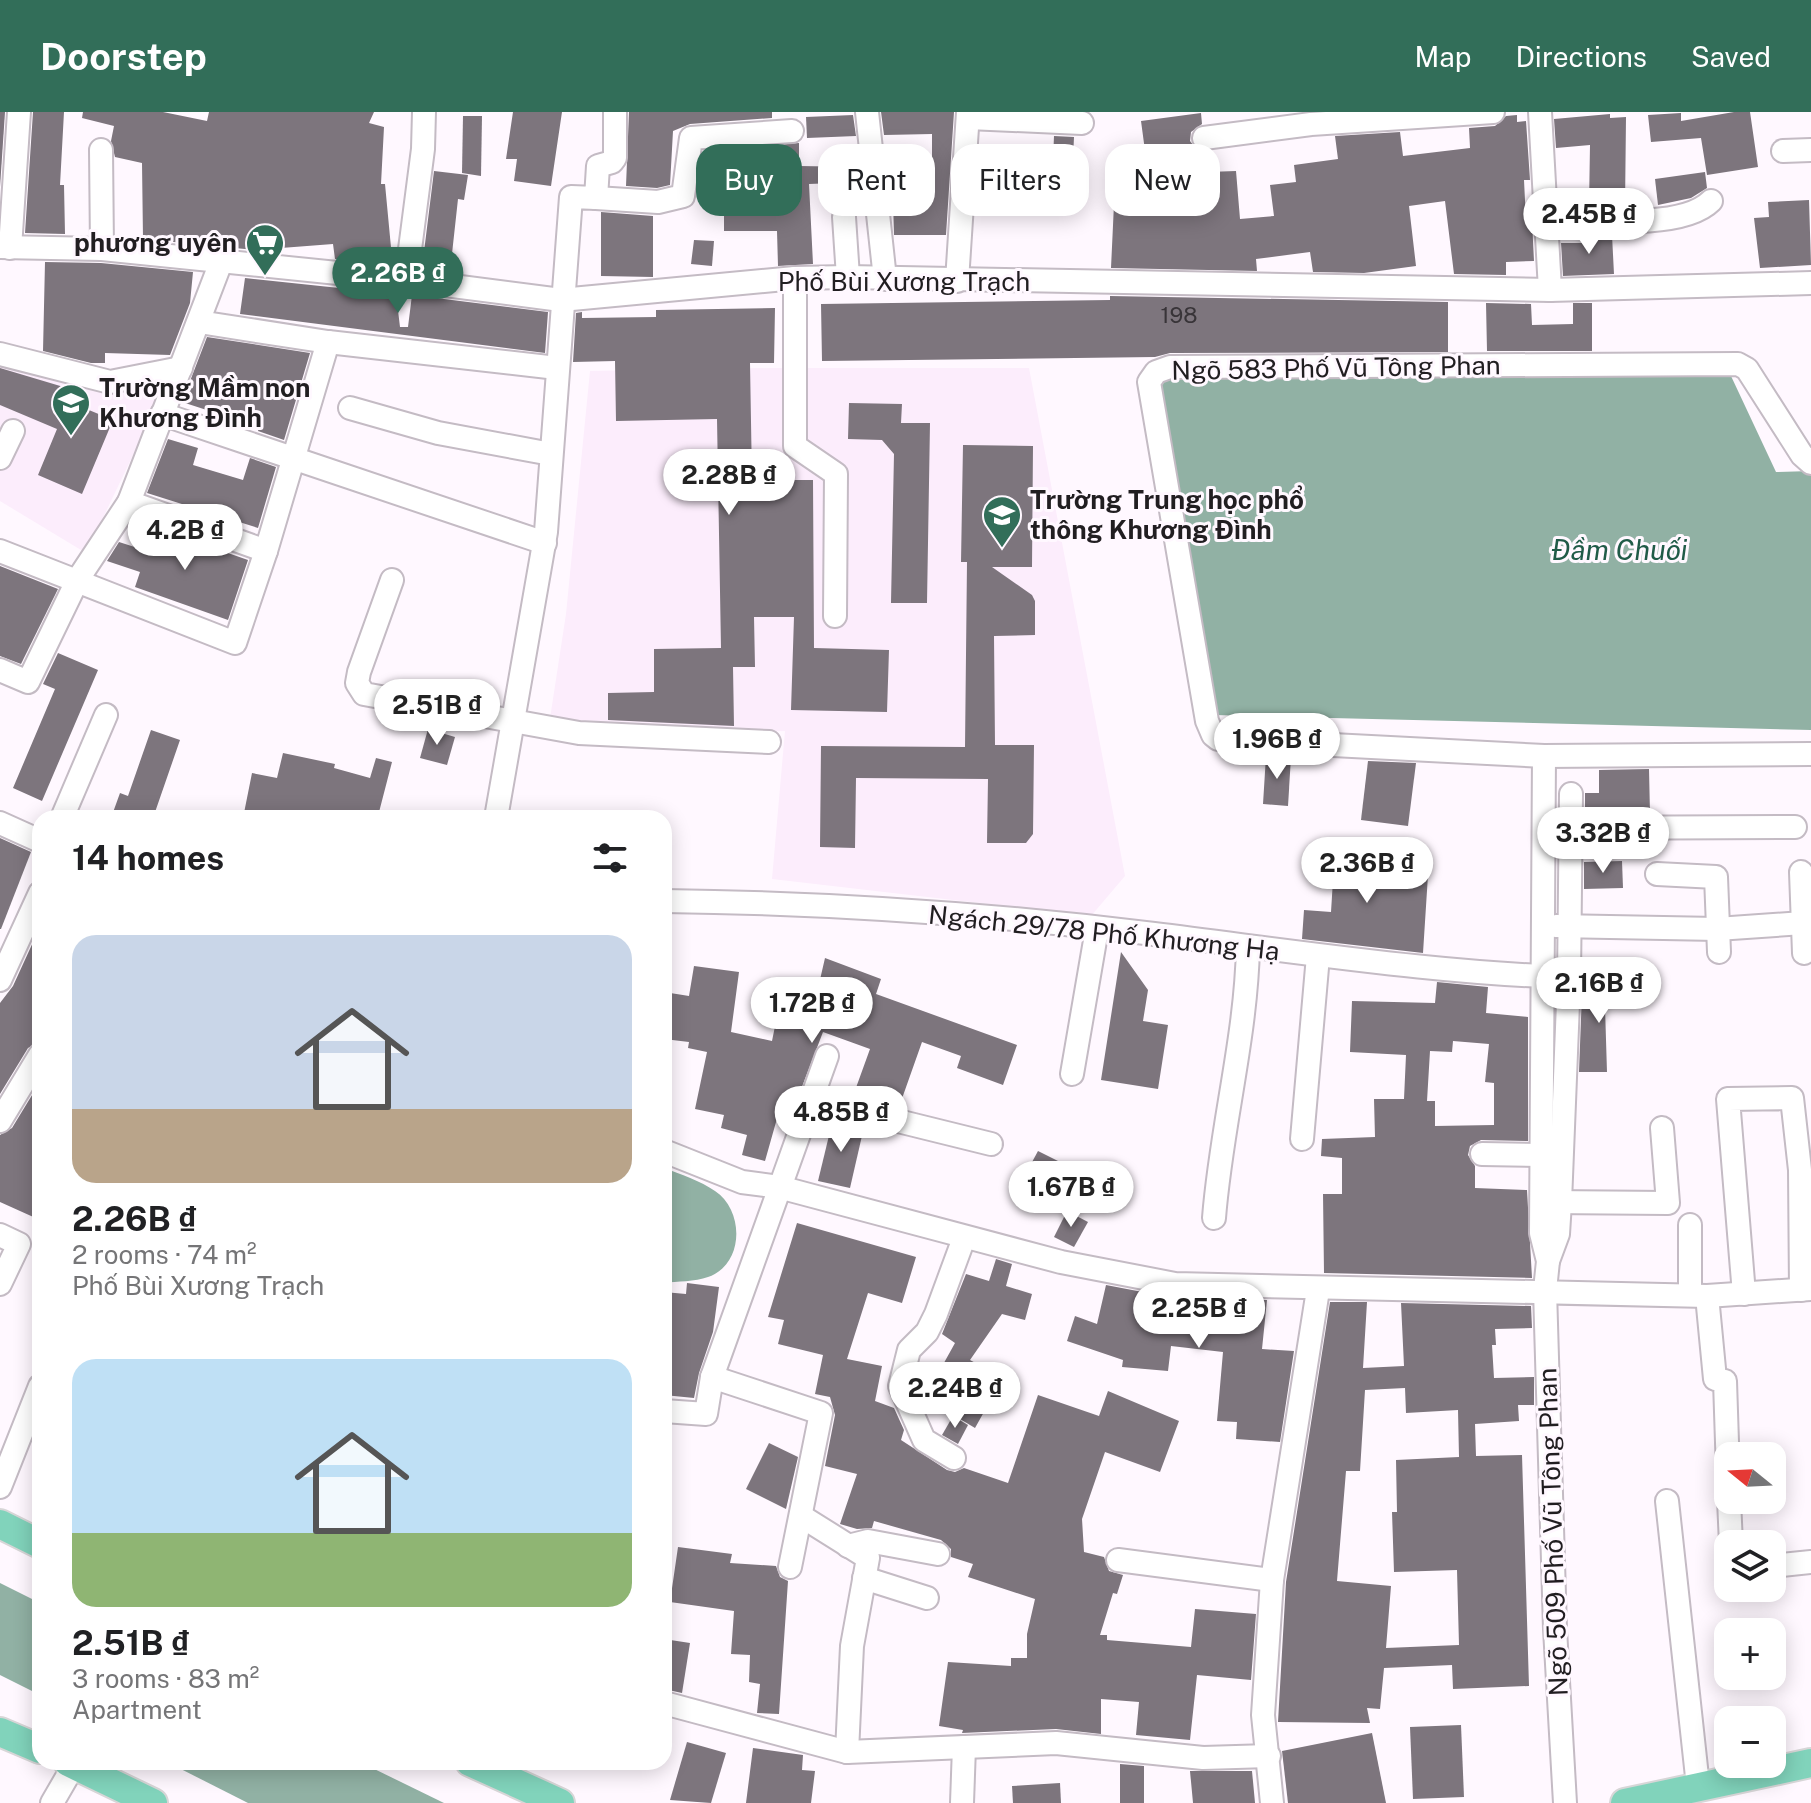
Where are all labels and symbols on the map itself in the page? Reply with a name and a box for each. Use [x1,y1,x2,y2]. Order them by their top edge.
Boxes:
pin: 2.45B ₫ [1515,188,1663,256]
supermarket icon: phương uyên [244,222,286,277]
place label: phương uyên [74,227,237,258]
pin: 2.26B ₫ [324,247,472,315]
street label: Phố Bùi Xương Trạch [778,266,1030,297]
house number: 198 [1161,302,1197,328]
street label: Ngõ 583 Phố Vũ Tông Phan [1171,349,1501,386]
place label: Trường Mầm non Khương Đình [99,372,310,433]
school or university icon: Trường Mầm non Khương Đình [50,382,92,437]
pin: 2.28B ₫ [655,449,803,517]
place label: Trường Trung học phổ thông Khương Đình [1030,484,1304,545]
school or university icon: Trường Trung học phổ thông Khương Đình [981,494,1023,549]
pin: 4.2B ₫ [120,504,250,572]
water label: Đầm Chuối [1551,533,1688,566]
pin: 2.51B ₫ [363,679,511,747]
pin: 1.96B ₫ [1203,713,1351,781]
pin: 3.32B ₫ [1529,807,1677,875]
pin: 2.36B ₫ [1293,837,1441,905]
street label: Ngách 29/78 Phố Khương Hạ [927,899,1281,966]
pin: 2.16B ₫ [1525,957,1673,1025]
pin: 1.72B ₫ [738,977,886,1045]
pin: 4.85B ₫ [767,1086,915,1154]
pin: 1.67B ₫ [997,1161,1145,1229]
pin: 2.25B ₫ [1125,1282,1273,1350]
pin: 2.24B ₫ [881,1362,1029,1430]
street label: Ngõ 509 Phố Vũ Tông Phan [1531,1367,1574,1697]
north arrow [1714,1442,1786,1514]

